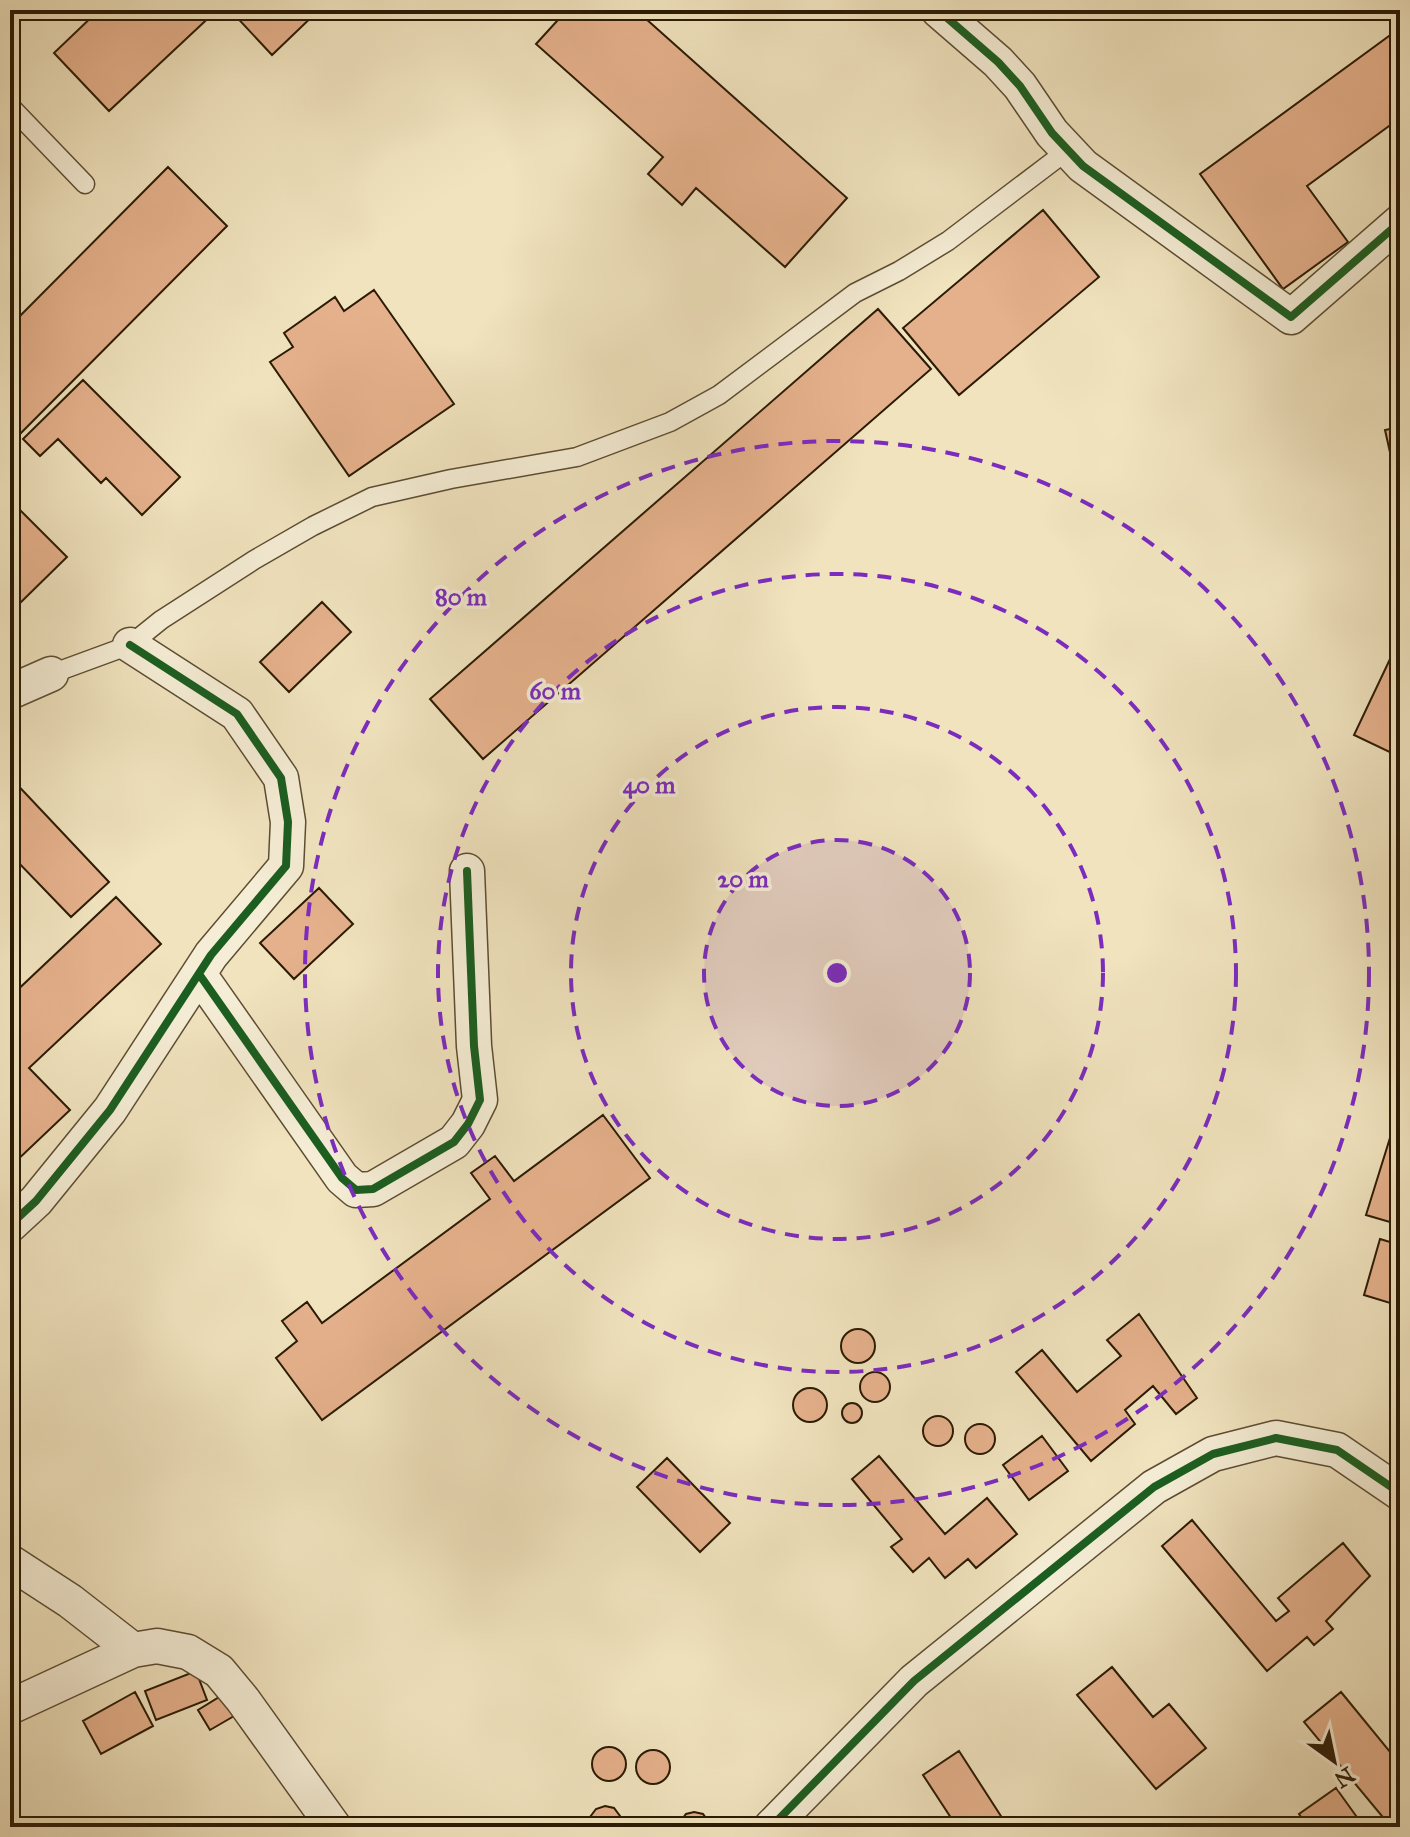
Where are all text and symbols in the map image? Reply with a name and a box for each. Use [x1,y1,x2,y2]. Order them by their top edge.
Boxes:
text: 80 m [435,582,488,612]
text: 60 m [529,676,582,706]
text: 40 m [623,770,676,800]
text: 20 m [717,864,769,894]
centre of rings [823,959,851,987]
north arrow [1294,1721,1374,1801]
text: N [1329,1761,1360,1794]

